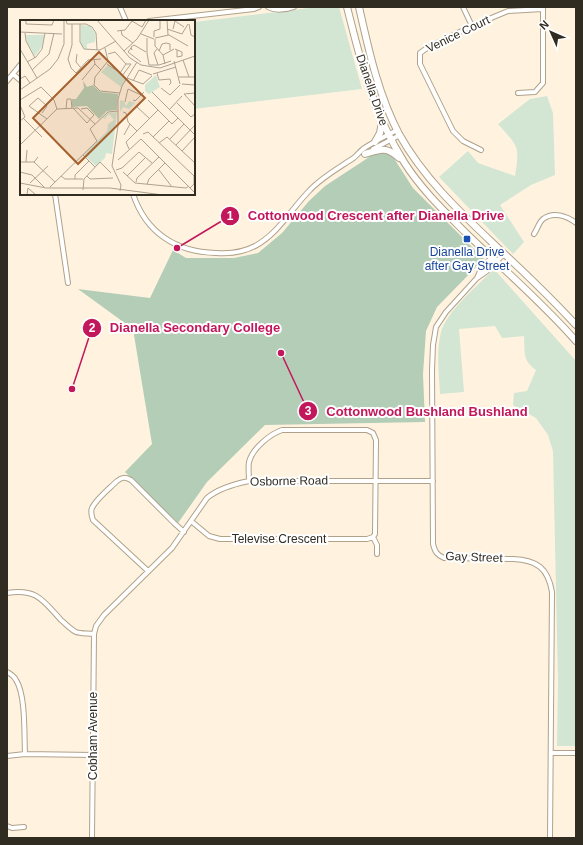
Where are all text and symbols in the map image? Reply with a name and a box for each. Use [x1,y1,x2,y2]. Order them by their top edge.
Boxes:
street label: Venice Court [424,12,493,55]
north arrow [531,12,571,52]
text: N [537,18,551,32]
inset map [20,20,195,195]
street label: Dianella Drive [353,52,391,128]
callout: Cottonwood Crescent after Dianella Drive [220,203,512,228]
text: Cottonwood Crescent after Dianella Drive [248,208,504,223]
text: 1 [227,209,234,223]
marker: Dianella Drive after Gay Street [462,234,472,244]
place label: Dianella Drive after Gay Street [425,245,510,273]
callout: Dianella Secondary College [82,315,288,340]
text: Dianella Secondary College [110,320,280,335]
text: 2 [89,321,96,335]
callout: Cottonwood Bushland Bushland [298,399,536,424]
text: 3 [305,404,312,418]
text: Cottonwood Bushland Bushland [326,404,528,419]
street label: Osborne Road [250,473,328,489]
street label: Televise Crescent [232,532,327,546]
street label: Gay Street [445,549,504,565]
street label: Cobham Avenue [86,691,100,780]

